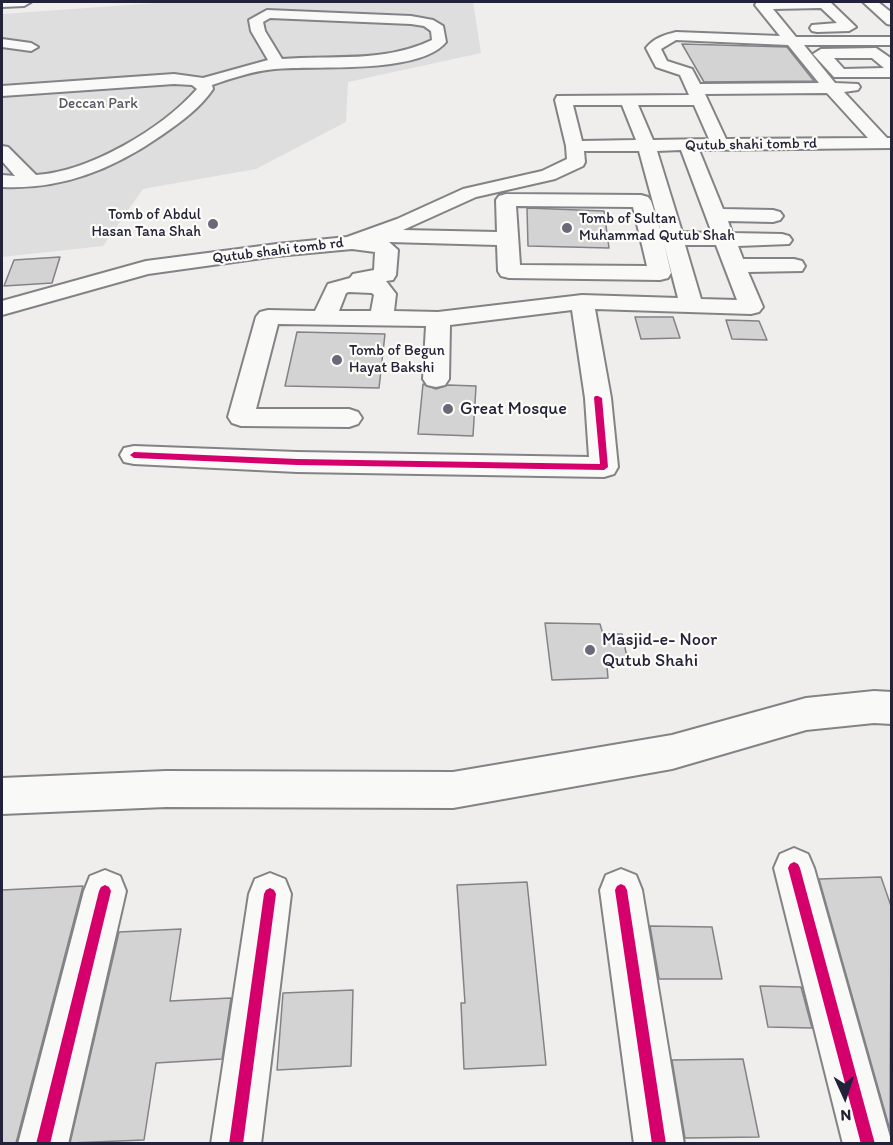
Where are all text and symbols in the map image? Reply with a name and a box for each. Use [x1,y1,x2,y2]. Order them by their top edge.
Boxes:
park label: Deccan Park [58,95,138,113]
street label: Qutub shahi tomb rd [685,135,817,155]
place label: Tomb of Abdul Hasan Tana Shah [91,206,201,241]
place label: Tomb of Sultan Muhammad Qutub Shah [579,210,735,245]
marker: Tomb of Abdul Hasan Tana Shah [206,217,220,231]
marker: Tomb of Sultan Muhammad Qutub Shah [560,221,574,235]
street label: Qutub shahi tomb rd [211,234,345,268]
place label: Tomb of Begun Hayat Bakshi [349,342,445,377]
marker: Tomb of Begun Hayat Bakshi [330,353,344,367]
place label: Great Mosque [460,398,567,420]
marker: Great Mosque [441,402,455,416]
place label: Masjid-e- Noor Qutub Shahi [602,629,717,672]
marker: Masjid-e- Noor Qutub Shahi [583,643,597,657]
north arrow [815,1067,875,1127]
text: N [840,1106,852,1125]

